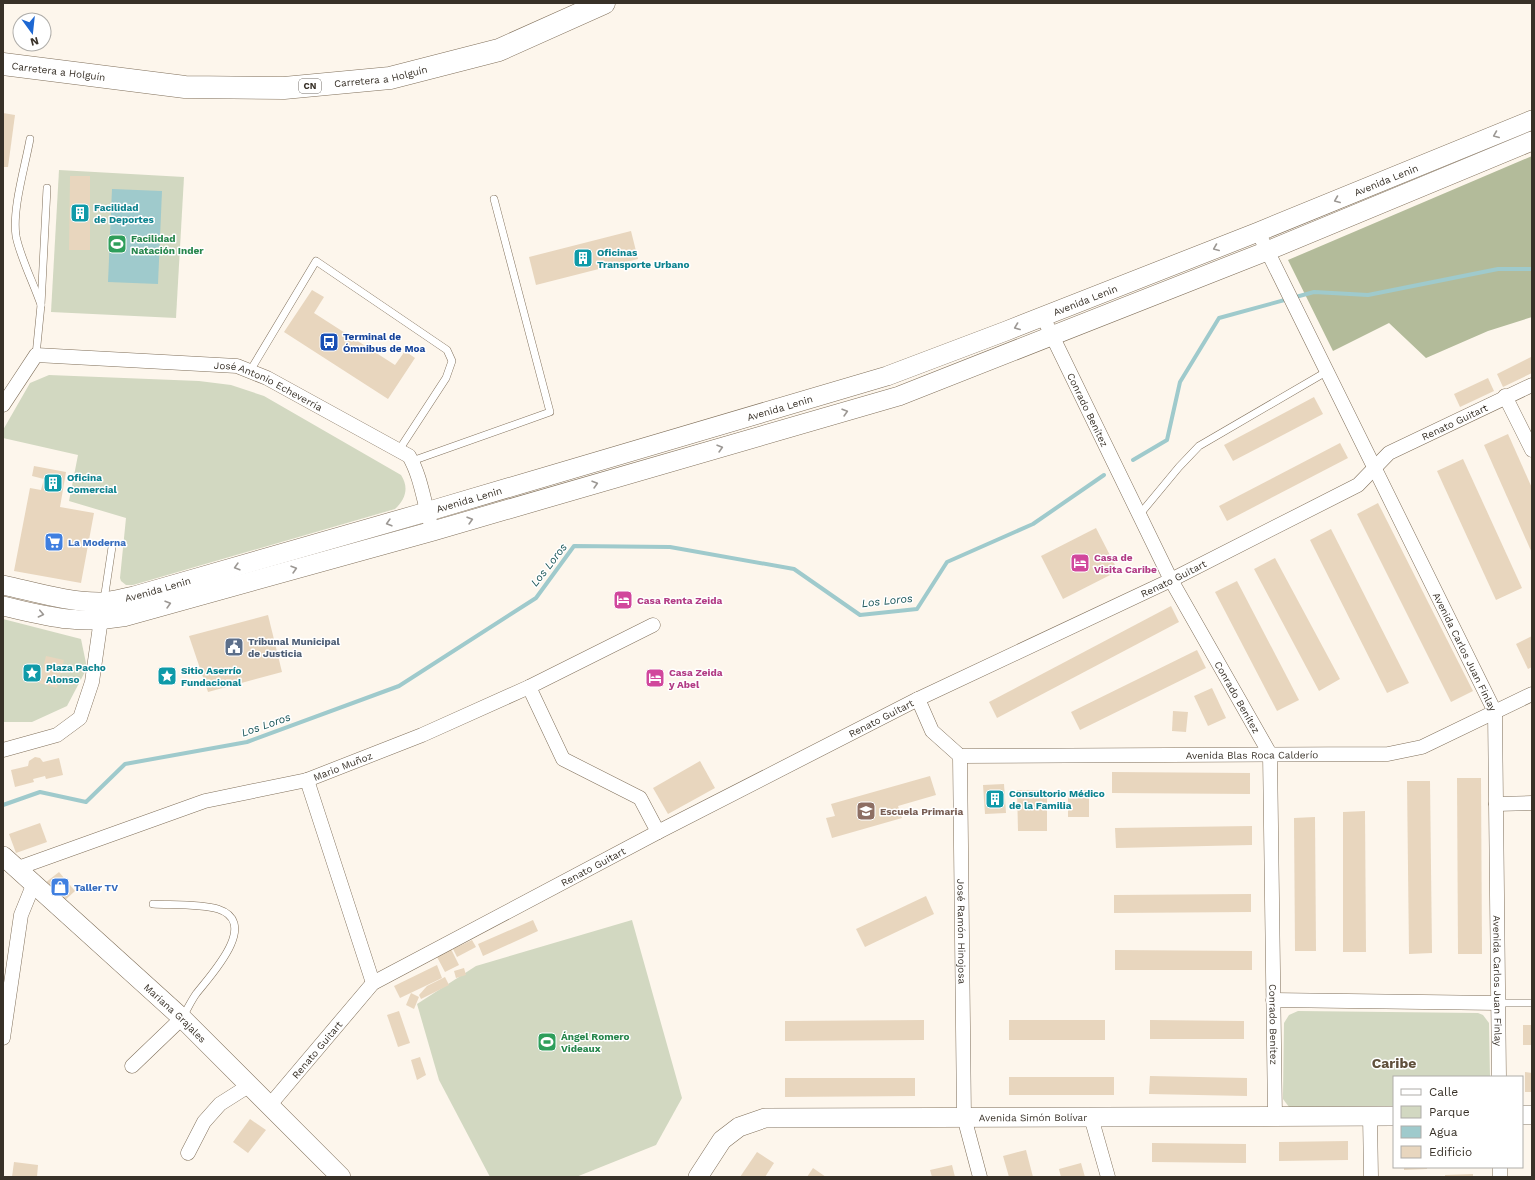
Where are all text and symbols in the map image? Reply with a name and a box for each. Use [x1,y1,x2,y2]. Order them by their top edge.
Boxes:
north arrow [12,12,52,52]
text: N [29,34,40,49]
street label: Carretera a Holguín [11,60,106,82]
street label: Carretera a Holguín [334,63,429,89]
road number: CN [299,79,321,93]
one-way arrow [1492,130,1499,138]
street label: Avenida Lenin [1352,162,1420,198]
one-way arrow [1333,195,1340,203]
building icon: Facilidad de Deportes [69,202,91,224]
place label: Facilidad de Deportes [94,202,154,225]
sports icon: Facilidad Natación Inder [106,233,128,255]
place label: Facilidad Natación Inder [131,233,204,256]
one-way arrow [1213,244,1220,252]
building icon: Oficinas Transporte Urbano [572,247,594,269]
place label: Oficinas Transporte Urbano [597,247,690,270]
street label: Avenida Lenin [1051,282,1119,317]
one-way arrow [1013,322,1020,330]
bus stop icon: Terminal de Ómnibus de Moa [318,331,340,353]
place label: Terminal de Ómnibus de Moa [343,331,425,354]
street label: José Antonio Echeverría [213,359,325,413]
street label: Conrado Benítez [1065,371,1111,448]
street label: Avenida Lenin [746,393,814,423]
street label: Renato Guitart [1420,401,1490,442]
one-way arrow [841,408,848,417]
one-way arrow [717,444,724,453]
building icon: Oficina Comercial [42,472,64,494]
place label: Oficina Comercial [67,472,118,495]
one-way arrow [592,480,599,489]
street label: Avenida Lenin [435,484,503,514]
one-way arrow [467,516,474,525]
one-way arrow [385,518,392,527]
supermarket icon: La Moderna [43,531,65,553]
place label: La Moderna [68,537,126,548]
water label: Los Loros [528,541,570,589]
hotel icon: Casa de Visita Caribe [1069,552,1091,574]
place label: Casa de Visita Caribe [1094,552,1157,575]
street label: Renato Guitart [1139,557,1209,599]
one-way arrow [233,562,240,570]
one-way arrow [290,566,297,574]
street label: Avenida Lenin [124,574,192,603]
hotel icon: Casa Renta Zeida [612,589,634,611]
street label: Avenida Carlos Juan Finlay [1431,590,1500,714]
water label: Los Loros [861,592,913,610]
place label: Casa Renta Zeida [637,595,722,606]
one-way arrow [165,600,172,609]
one-way arrow [38,610,44,618]
public building icon: Tribunal Municipal de Justicia [223,636,245,658]
place label: Tribunal Municipal de Justicia [248,636,341,659]
street label: Conrado Benítez [1213,659,1262,735]
place icon: Plaza Pacho Alonso [21,662,43,684]
place label: Plaza Pacho Alonso [46,662,106,685]
place icon: Sitio Aserrío Fundacional [156,665,178,687]
place label: Sitio Aserrío Fundacional [181,665,242,688]
hotel icon: Casa Zeida y Abel [644,667,666,689]
place label: Casa Zeida y Abel [668,667,723,690]
street label: Renato Guitart [847,696,916,739]
water label: Los Loros [240,710,293,739]
street label: Avenida Blas Roca Calderío [1186,749,1318,760]
street label: Mario Muñoz [312,750,374,783]
building icon: Consultorio Médico de la Familia [984,788,1006,810]
place label: Consultorio Médico de la Familia [1009,788,1105,811]
school or university icon: Escuela Primaria [855,800,877,822]
place label: Escuela Primaria [880,806,963,817]
street label: Renato Guitart [559,844,628,888]
shop icon: Taller TV [49,876,71,898]
street label: José Ramón Hinojosa [956,879,968,985]
place label: Taller TV [74,882,118,893]
street label: Avenida Carlos Juan Finlay [1492,915,1504,1047]
street label: Mariana Grajales [142,981,209,1045]
street label: Conrado Benítez [1268,984,1280,1065]
street label: Renato Guitart [289,1018,345,1080]
sports icon: Ángel Romero Videaux [536,1031,558,1053]
place label: Ángel Romero Videaux [561,1031,630,1054]
district label: Caribe [1372,1055,1416,1071]
legend [1393,1076,1523,1168]
text: Calle [1429,1085,1458,1099]
text: Parque [1429,1105,1470,1119]
street label: Avenida Simón Bolívar [979,1111,1087,1123]
text: Agua [1429,1125,1458,1139]
text: Edificio [1429,1145,1472,1159]

